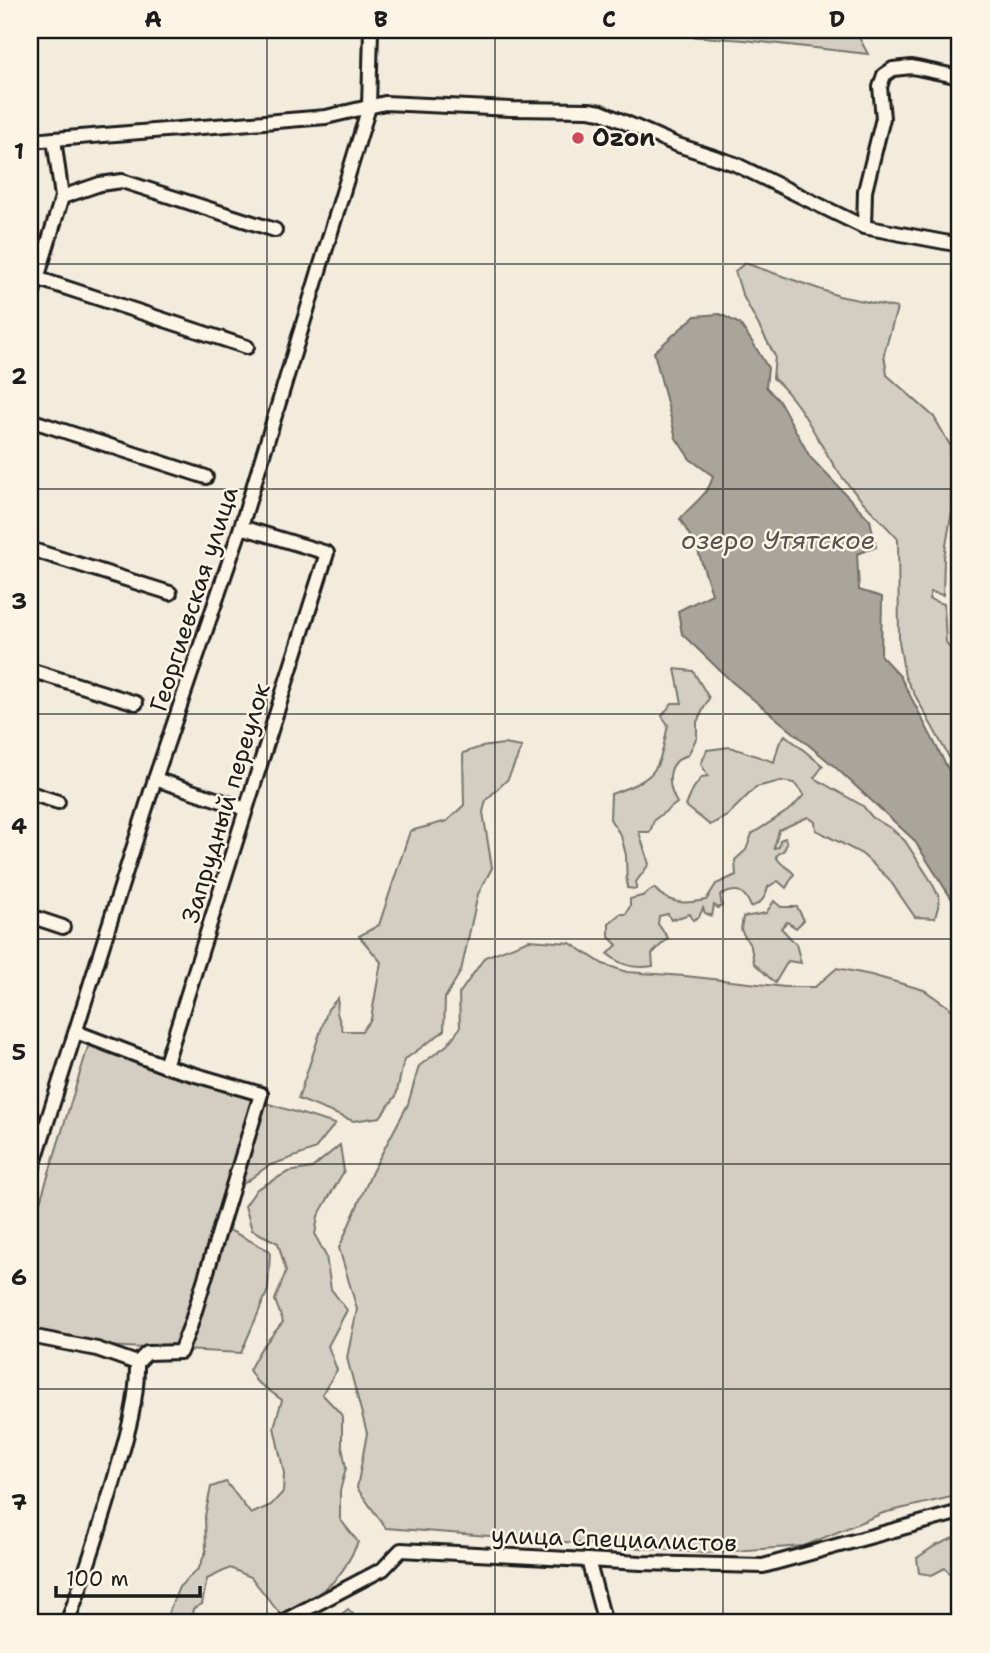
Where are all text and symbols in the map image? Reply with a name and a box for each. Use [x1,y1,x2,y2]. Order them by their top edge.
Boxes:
text: A [144,4,162,34]
text: B [374,4,388,34]
text: C [602,4,616,34]
text: D [829,4,845,34]
place label: Ozon [592,122,655,154]
marker: Ozon [570,130,586,146]
text: 1 [14,136,24,166]
text: 2 [11,361,27,391]
street label: Георгиевская улица [142,482,246,716]
water label: озеро Утятское [681,522,875,557]
text: 3 [11,586,27,616]
street label: Запрудный переулок [174,679,278,927]
text: 4 [11,811,27,841]
text: 5 [12,1037,26,1067]
text: 6 [11,1262,27,1292]
text: 7 [11,1487,27,1517]
street label: улица Специалистов [490,1519,738,1559]
scale bar [56,1555,200,1599]
text: 100 m [66,1565,129,1593]

